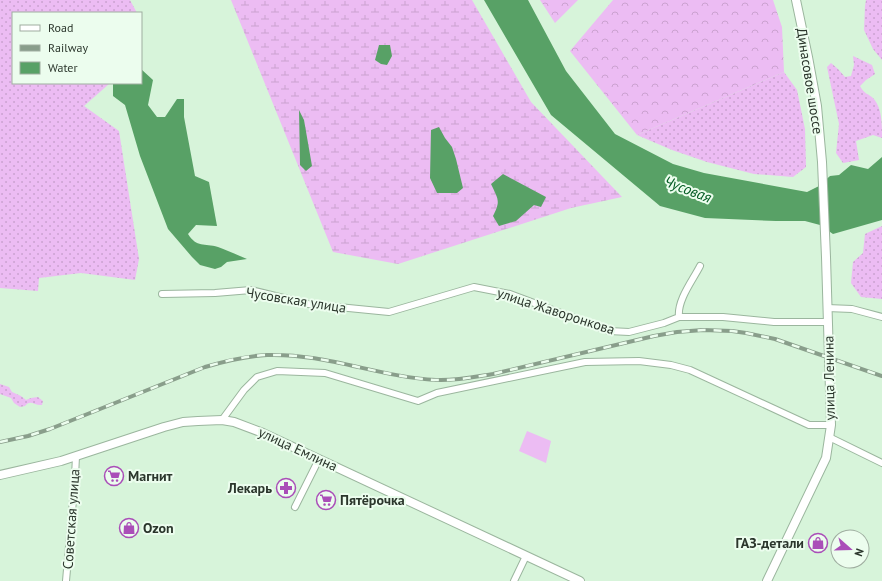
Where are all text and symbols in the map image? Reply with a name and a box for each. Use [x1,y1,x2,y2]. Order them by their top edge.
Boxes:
legend [12,12,142,84]
text: Road [48,20,73,35]
street label: Динасовое шоссе [793,27,827,135]
text: Railway [48,40,88,55]
text: Water [48,60,78,75]
water label: Чусовая [662,171,714,207]
street label: Чусовская улица [245,283,348,317]
street label: улица Жаворонкова [495,283,617,339]
street label: улица Ленина [819,335,839,421]
street label: улица Емлина [256,423,340,475]
supermarket icon: Магнит [103,465,125,487]
place label: Магнит [128,467,173,485]
street label: Советская улица [59,468,83,570]
pharmacy icon: Лекарь [275,477,297,499]
place label: Лекарь [227,479,272,497]
supermarket icon: Пятёрочка [315,489,337,511]
place label: Пятёрочка [340,491,405,509]
shop icon: Ozon [118,517,140,539]
place label: Ozon [143,519,174,537]
north arrow [830,529,870,569]
shop icon: ГАЗ-детали [807,532,829,554]
place label: ГАЗ-детали [736,534,804,552]
text: N [852,547,867,558]

